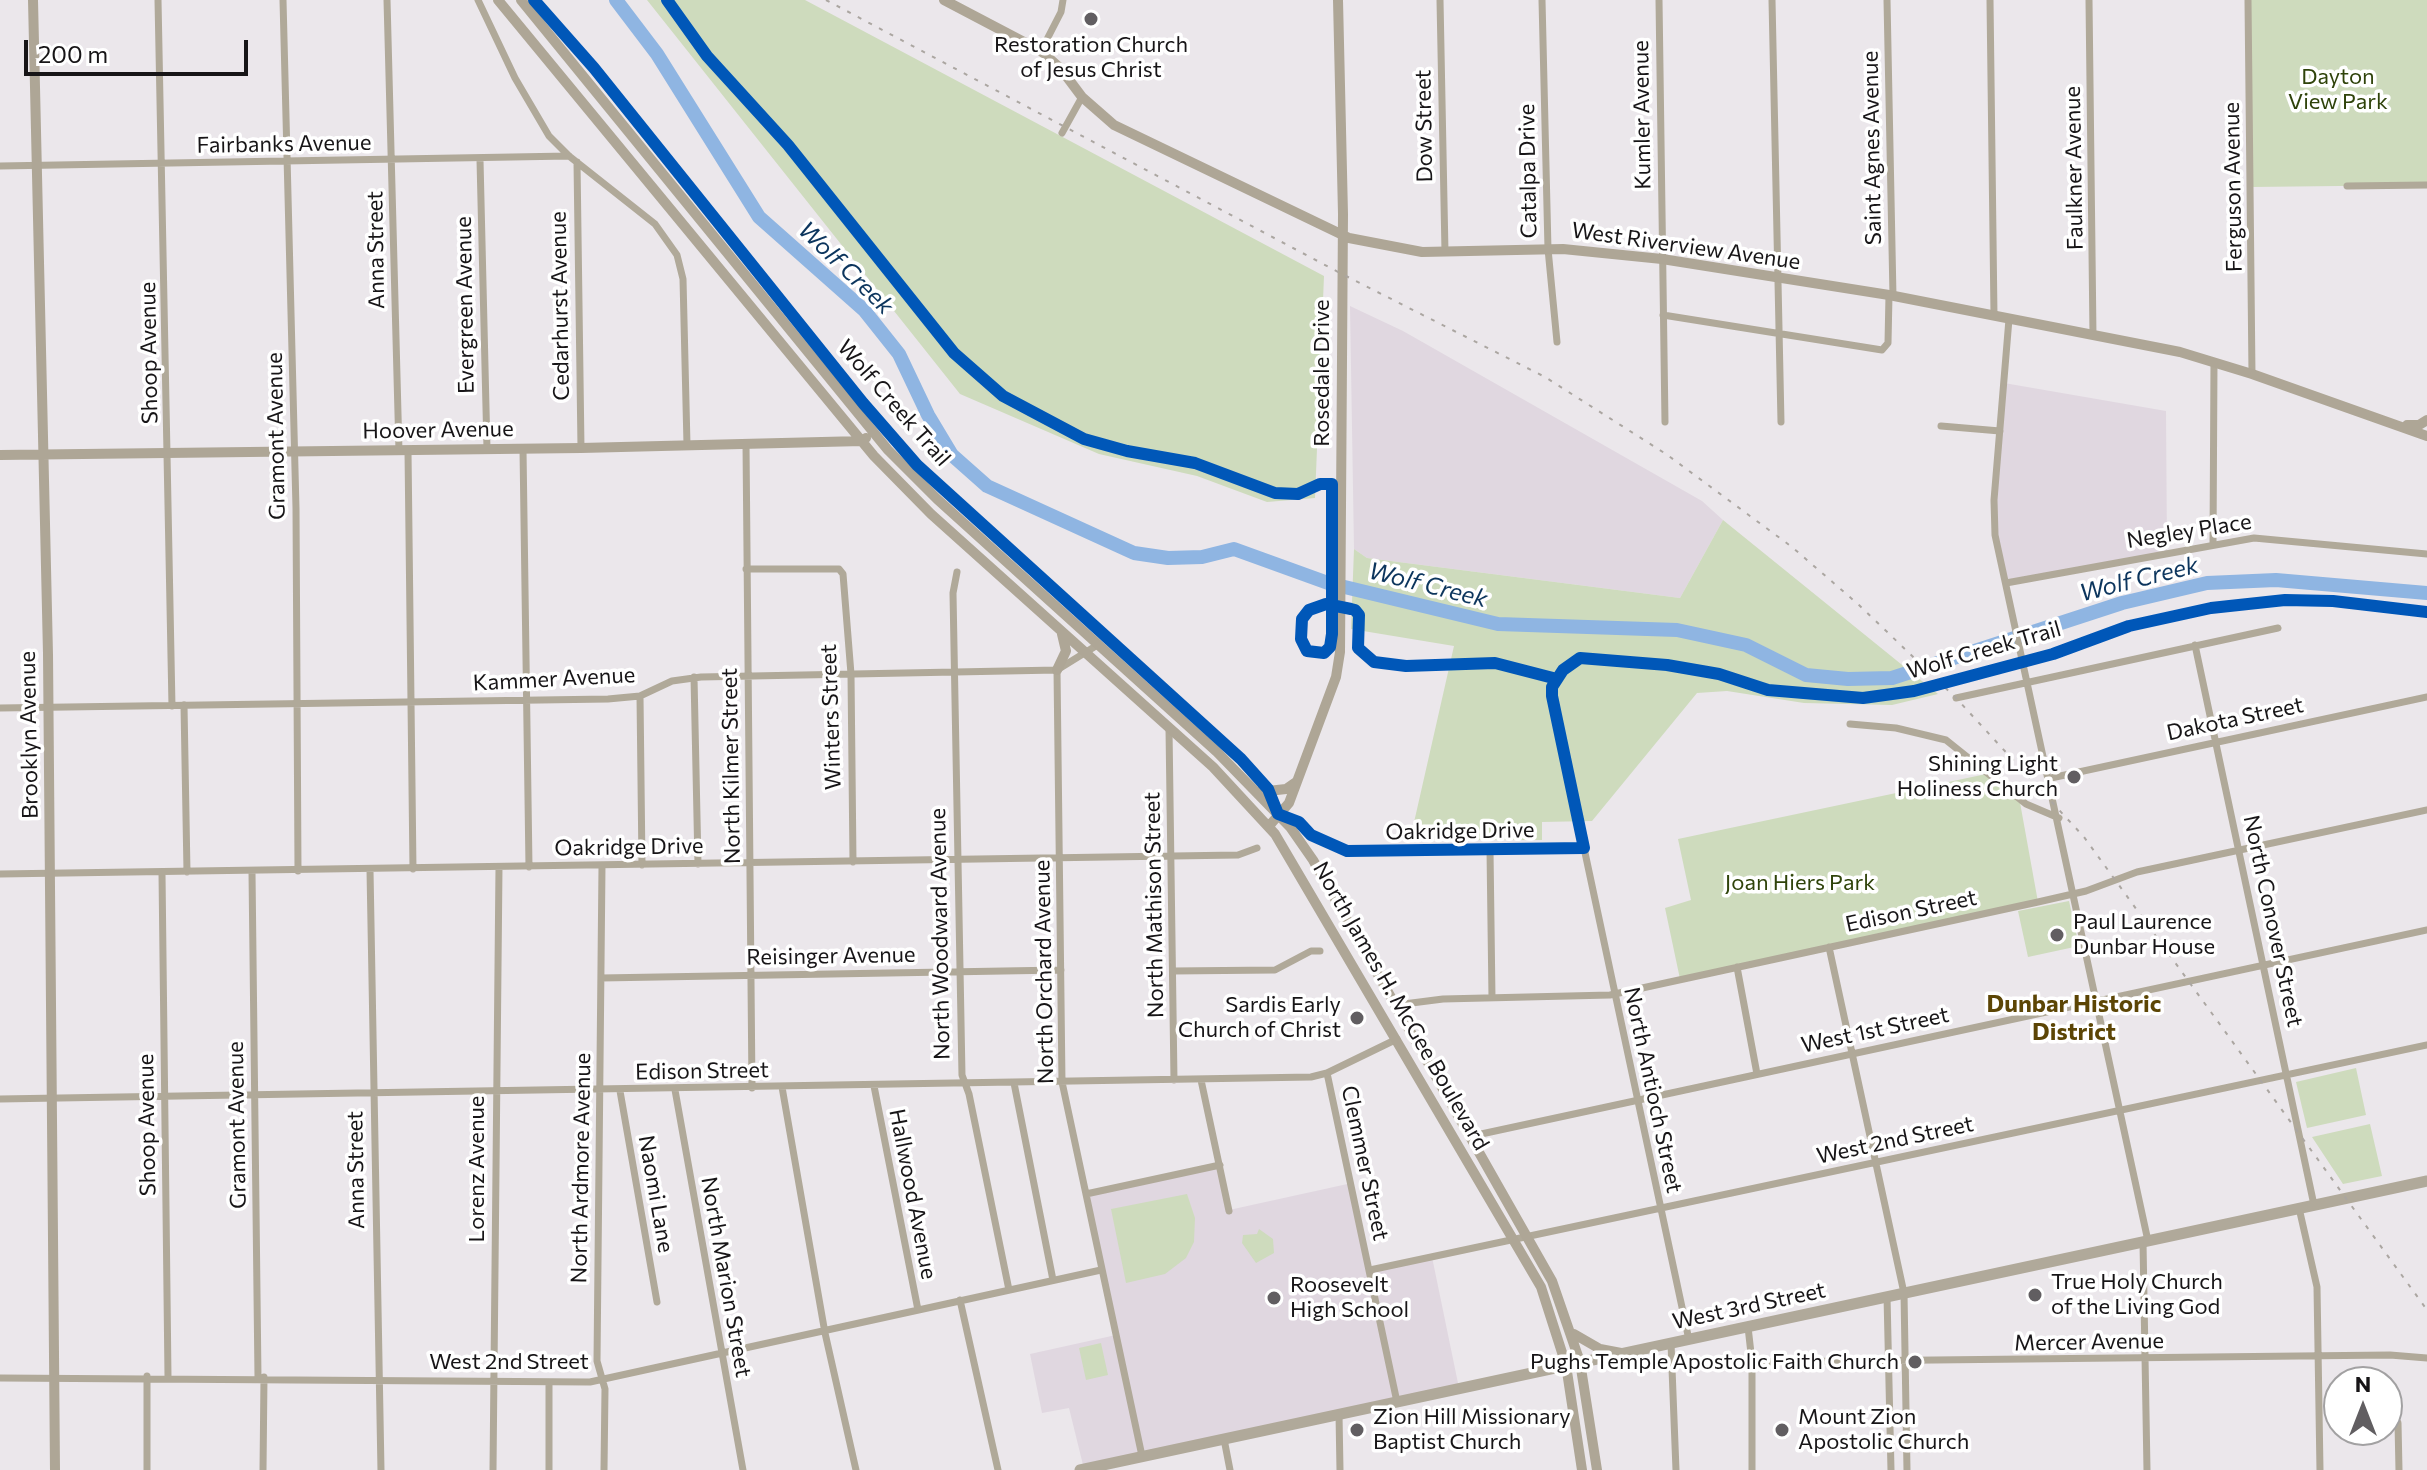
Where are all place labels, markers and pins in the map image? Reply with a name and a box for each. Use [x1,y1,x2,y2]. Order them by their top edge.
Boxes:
marker: Restoration Church of Jesus Christ [1082,10,1100,28]
place label: Restoration Church of Jesus Christ [994,32,1188,84]
place label: Shining Light Holiness Church [1897,751,2058,802]
marker: Shining Light Holiness Church [2065,768,2083,786]
place label: Paul Laurence Dunbar House [2073,909,2215,960]
marker: Paul Laurence Dunbar House [2048,926,2066,944]
place label: Sardis Early Church of Christ [1178,992,1341,1044]
marker: Sardis Early Church of Christ [1348,1009,1366,1027]
place label: True Holy Church of the Living God [2051,1269,2223,1320]
place label: Roosevelt High School [1290,1272,1409,1324]
marker: True Holy Church of the Living God [2026,1286,2044,1304]
marker: Roosevelt High School [1265,1289,1283,1307]
place label: Pughs Temple Apostolic Faith Church [1530,1349,1899,1375]
marker: Pughs Temple Apostolic Faith Church [1906,1353,1924,1371]
place label: Zion Hill Missionary Baptist Church [1373,1404,1571,1456]
place label: Mount Zion Apostolic Church [1798,1404,1969,1456]
marker: Zion Hill Missionary Baptist Church [1348,1421,1366,1439]
marker: Mount Zion Apostolic Church [1773,1421,1791,1439]

